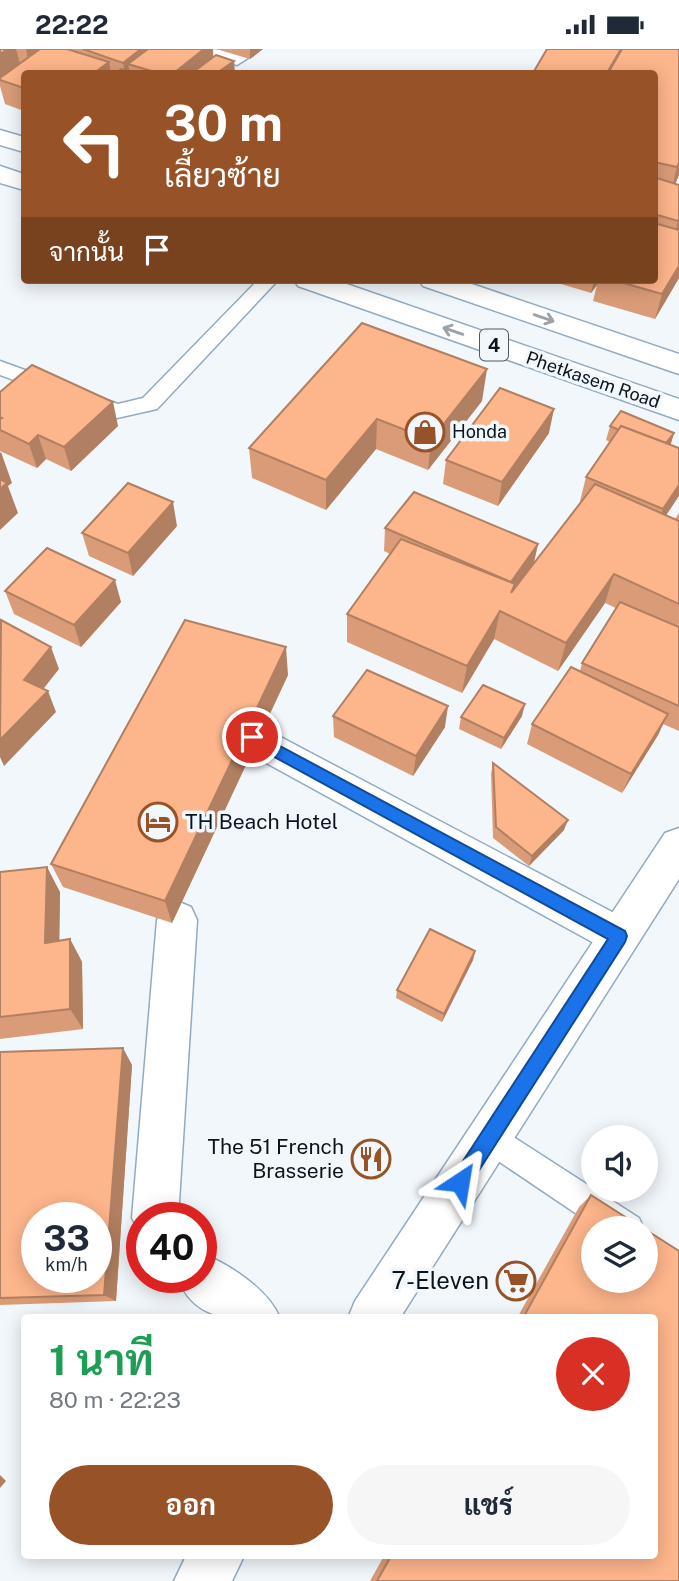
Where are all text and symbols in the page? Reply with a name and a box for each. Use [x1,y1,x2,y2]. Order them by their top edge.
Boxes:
text: 22:22 [35,9,109,40]
text: 30 m [164,94,283,152]
icon: left [49,98,140,189]
text: เลี้ยวซ้าย [164,157,281,194]
icon: arrive [138,231,176,269]
text: จากนั้น [49,236,124,267]
one-way arrow [532,313,554,325]
one-way arrow [442,324,464,336]
road number: 4 [480,329,508,361]
street label: Phetkasem Road [523,347,663,412]
shop icon: Honda [404,411,446,453]
place label: Honda [452,421,507,442]
pin [222,707,282,767]
icon: arrive [233,718,271,756]
hotel icon: TH Beach Hotel [137,801,179,843]
place label: TH Beach Hotel [185,809,338,834]
map controls [581,1125,658,1293]
button: sound [581,1125,658,1202]
place label: The 51 French Brasserie [208,1134,344,1183]
restaurant icon: The 51 French Brasserie [350,1138,392,1180]
position arrow [423,1145,497,1219]
speed limit sign: 40 [126,1202,217,1293]
button: layers [581,1216,658,1293]
text: 33 [43,1218,90,1259]
text: km/h [45,1254,88,1275]
supermarket icon: 7-Eleven [495,1260,537,1302]
place label: 7-Eleven [392,1266,489,1294]
text: 1 นาที [49,1335,154,1384]
button: close [556,1337,630,1411]
text: 80 m · 22:23 [49,1386,181,1413]
button: ออก [49,1465,333,1545]
button: แชร์ [347,1465,630,1545]

